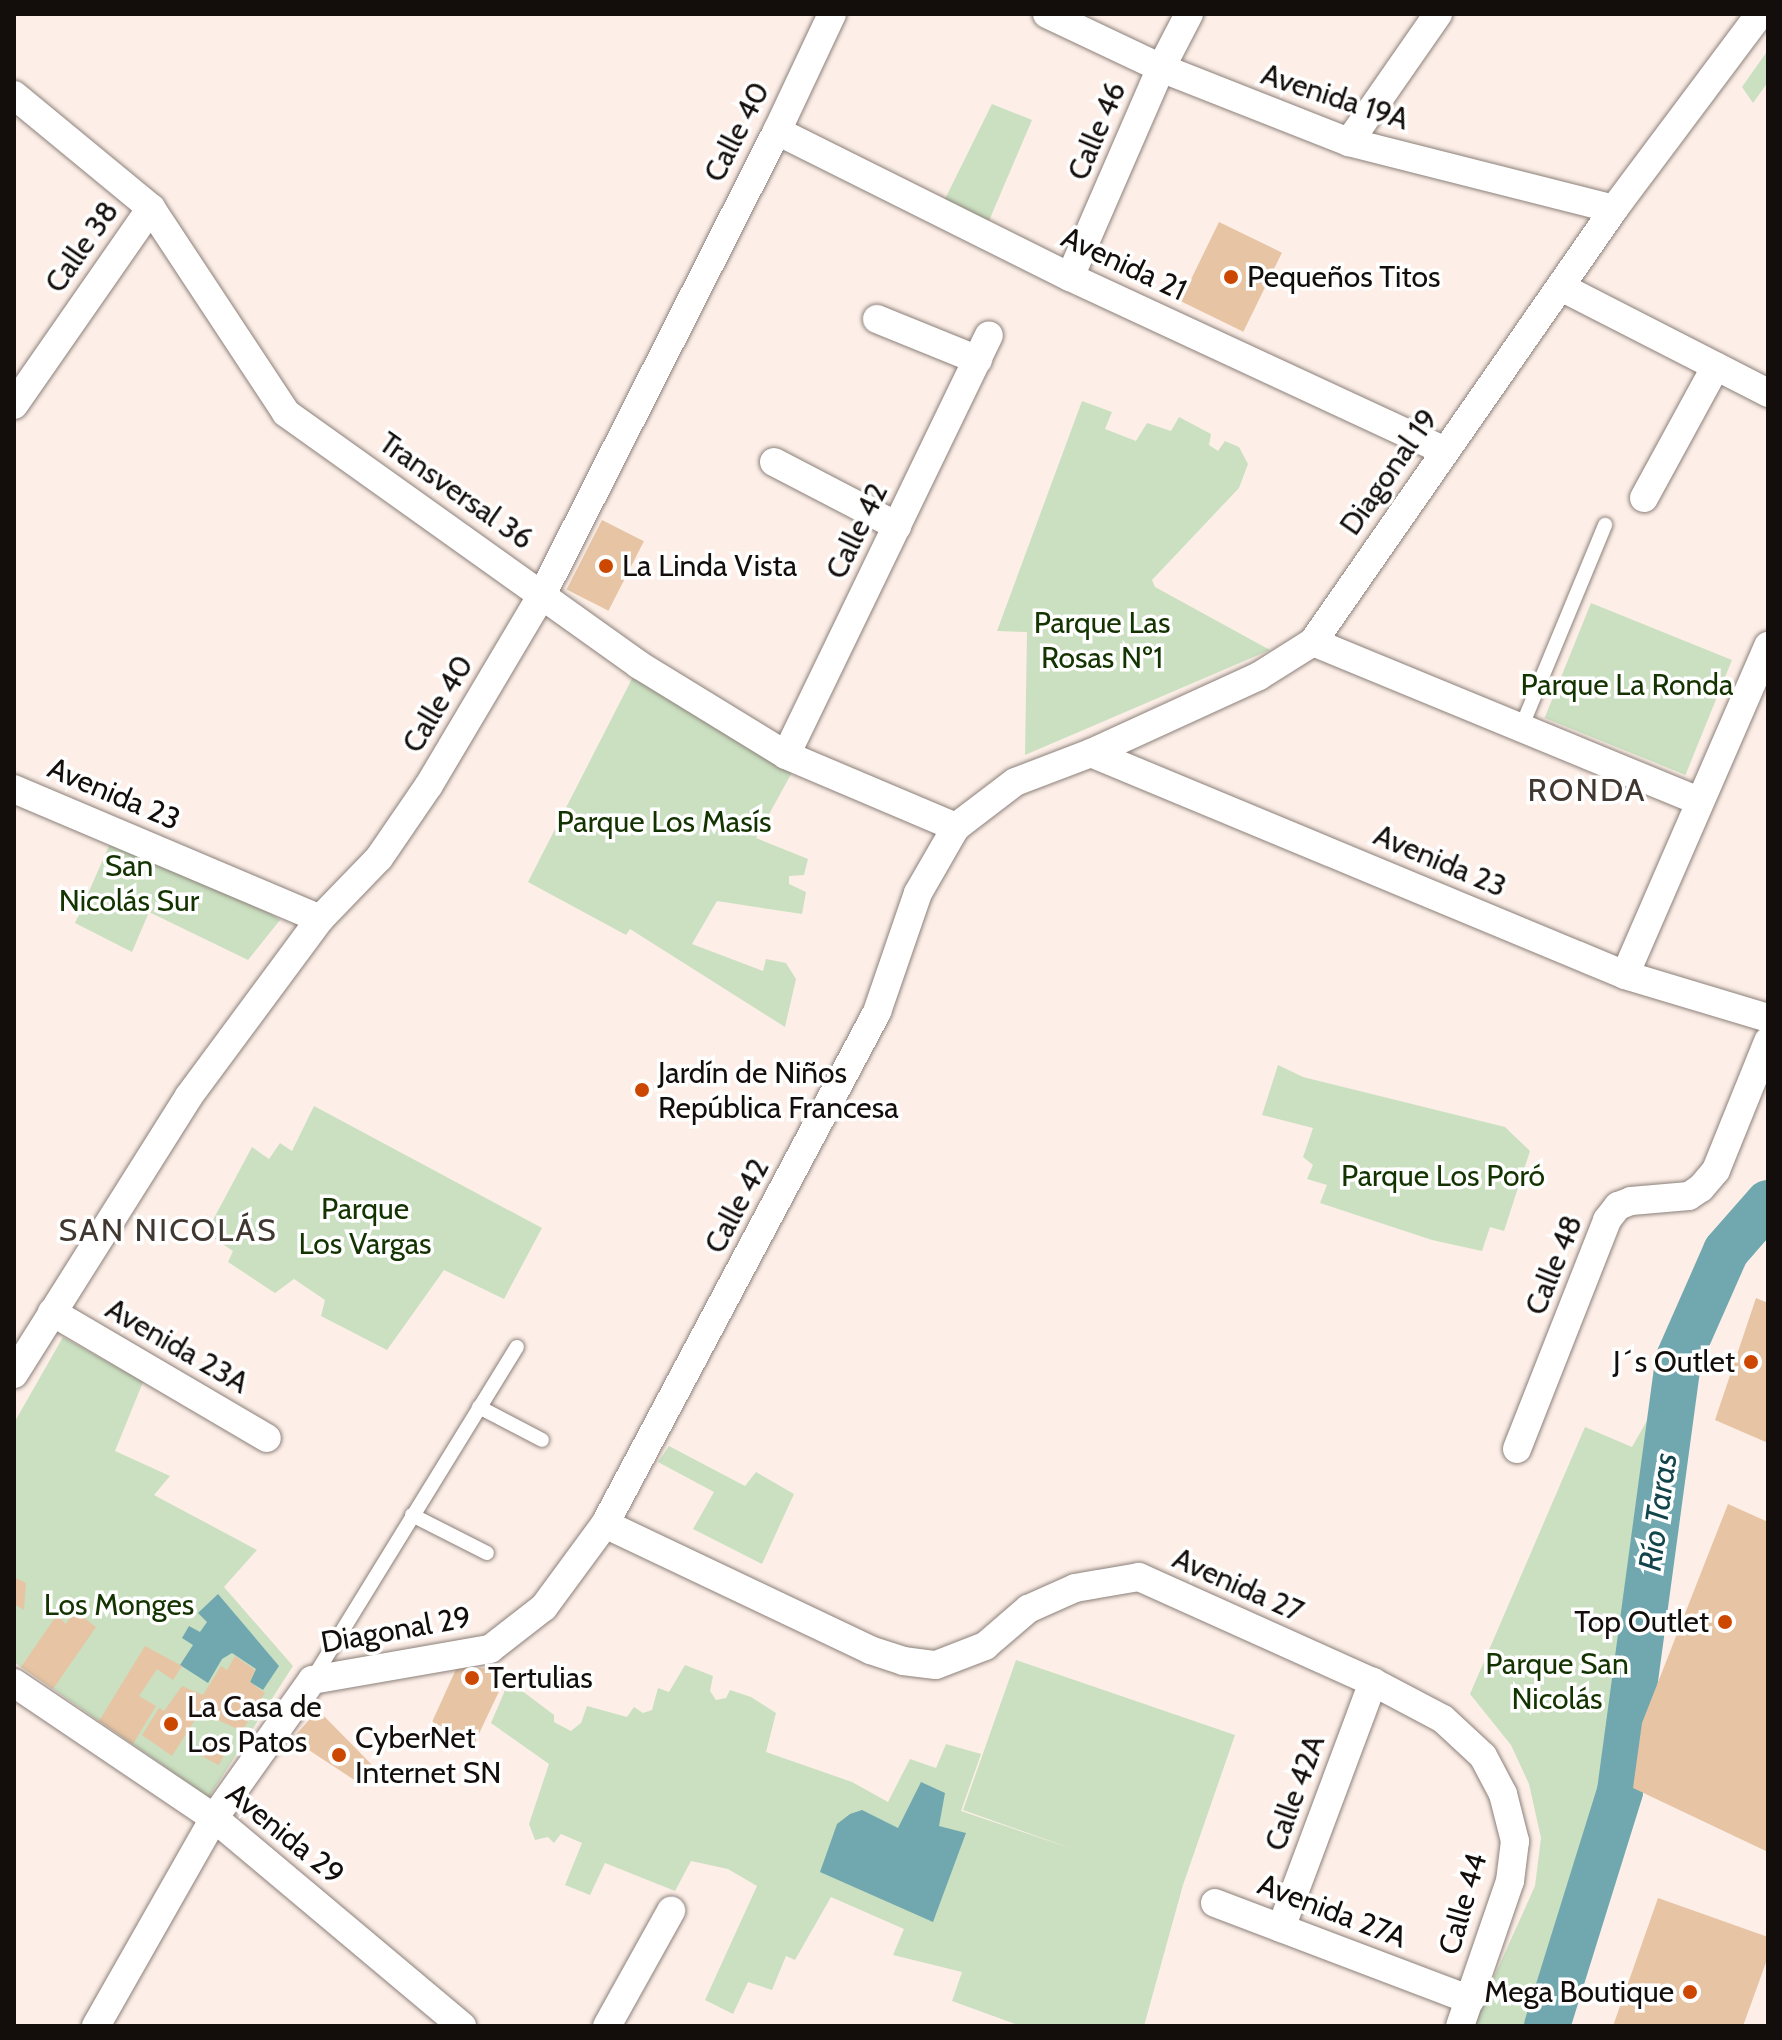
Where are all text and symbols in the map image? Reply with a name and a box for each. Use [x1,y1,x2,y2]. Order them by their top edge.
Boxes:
street label: Avenida 19A [1257,56,1413,138]
street label: Calle 40 [697,76,777,188]
street label: Calle 46 [1060,76,1134,186]
street label: Calle 38 [38,194,126,300]
street label: Avenida 21 [1056,219,1192,309]
place label: Pequeños Titos [1247,259,1440,295]
marker: Pequeños Titos [1222,268,1240,286]
street label: Diagonal 19 [1332,402,1446,542]
street label: Transversal 36 [372,425,540,557]
street label: Calle 42 [818,477,896,585]
place label: La Linda Vista [622,548,797,584]
marker: La Linda Vista [597,557,615,575]
park label: Parque Las Rosas Nº1 [1034,605,1170,676]
street label: Calle 40 [395,649,481,759]
park label: Parque La Ronda [1521,667,1733,703]
street label: Avenida 23 [42,750,186,838]
district label: RONDA [1527,771,1647,809]
park label: Parque Los Masís [557,804,771,840]
street label: Avenida 23 [1368,817,1512,905]
park label: San Nicolás Sur [59,848,199,918]
place label: Jardín de Niños República Francesa [658,1055,899,1126]
marker: Jardín de Niños República Francesa [633,1081,651,1099]
street label: Calle 42 [697,1152,777,1260]
park label: Parque Los Poró [1341,1158,1545,1194]
park label: Parque Los Vargas [299,1191,431,1262]
street label: Calle 48 [1518,1210,1590,1320]
district label: SAN NICOLÁS [58,1211,278,1249]
street label: Avenida 23A [99,1291,255,1401]
place label: J´s Outlet [1613,1344,1735,1380]
marker: J´s Outlet [1742,1353,1760,1371]
water label: Río Taras [1631,1451,1685,1573]
street label: Avenida 27 [1167,1540,1309,1630]
park label: Los Monges [44,1587,194,1623]
street label: Diagonal 29 [318,1599,474,1661]
place label: Top Outlet [1574,1604,1709,1640]
marker: Top Outlet [1716,1613,1734,1631]
park label: Parque San Nicolás [1485,1646,1629,1716]
place label: Tertulias [488,1660,593,1696]
marker: Tertulias [463,1669,481,1687]
place label: La Casa de Los Patos [187,1689,322,1760]
marker: La Casa de Los Patos [162,1715,180,1733]
place label: CyberNet Internet SN [355,1720,501,1790]
street label: Calle 42A [1257,1730,1333,1856]
marker: CyberNet Internet SN [330,1746,348,1764]
street label: Avenida 29 [219,1776,351,1892]
street label: Calle 44 [1431,1849,1495,1959]
street label: Avenida 27A [1253,1866,1411,1956]
place label: Mega Boutique [1484,1974,1674,2010]
marker: Mega Boutique [1681,1983,1699,2001]

